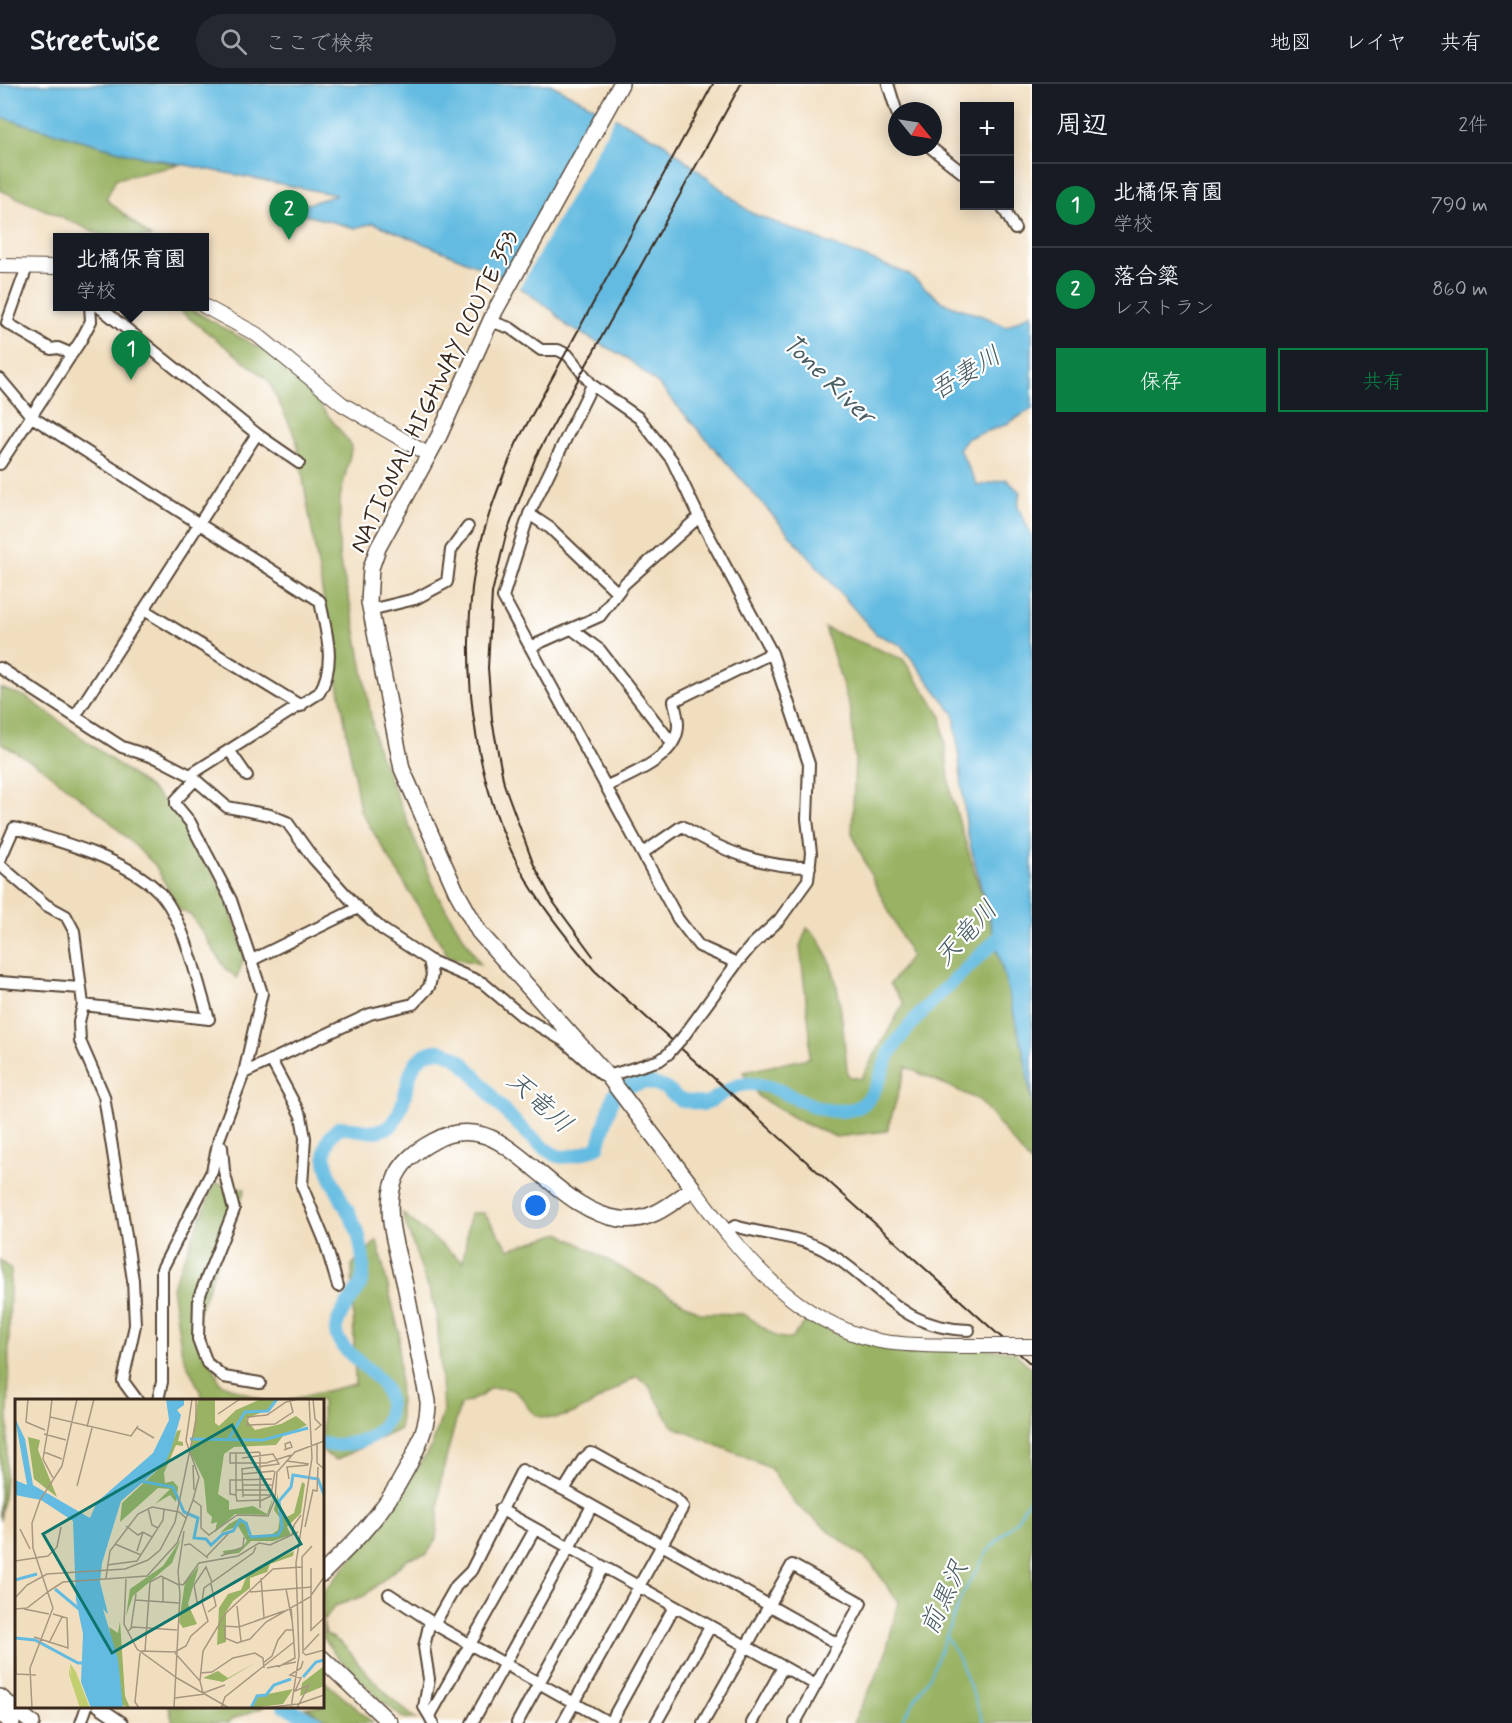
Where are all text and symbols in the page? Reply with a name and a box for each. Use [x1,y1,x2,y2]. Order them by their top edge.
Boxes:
search box [196,14,616,68]
text: Streetwise [30,23,160,60]
icon: search [217,25,250,58]
text: 地図 [1270,29,1312,57]
text: レイヤ [1345,29,1407,57]
text: 共有 [1440,29,1482,57]
text: ここで検索 [265,30,375,58]
north arrow [888,102,942,156]
map controls [960,102,1014,210]
button: + [960,102,1014,156]
text: 周辺 [1056,109,1108,143]
text: 2件 [1458,112,1488,139]
button: − [960,156,1014,210]
text: 北橘保育園 [1113,179,1223,207]
pin: 2 [270,190,308,240]
text: 1 [1071,192,1080,219]
text: 790 m [1431,192,1488,219]
text: 学校 [1113,211,1153,238]
street label: NATIONAL HIGHWAY ROUTE 353 [343,226,527,558]
popup [53,233,209,311]
text: 北橘保育園 [76,246,186,274]
text: 落合簗 [1113,263,1179,291]
text: 2 [1071,276,1080,303]
text: 860 m [1432,276,1488,303]
text: 学校 [76,278,116,305]
text: レストラン [1113,295,1215,322]
water label: Tone River [774,328,884,435]
pin: 1 [112,330,150,380]
water label: 吾妻川 [924,339,1008,409]
button: 保存 [1056,348,1266,412]
button: 共有 [1278,348,1488,412]
water label: 天竜川 [928,894,1006,974]
water label: 天竜川 [499,1064,579,1142]
your location [521,1191,550,1220]
inset map [15,1399,324,1708]
water label: 前黒沢 [913,1555,977,1641]

